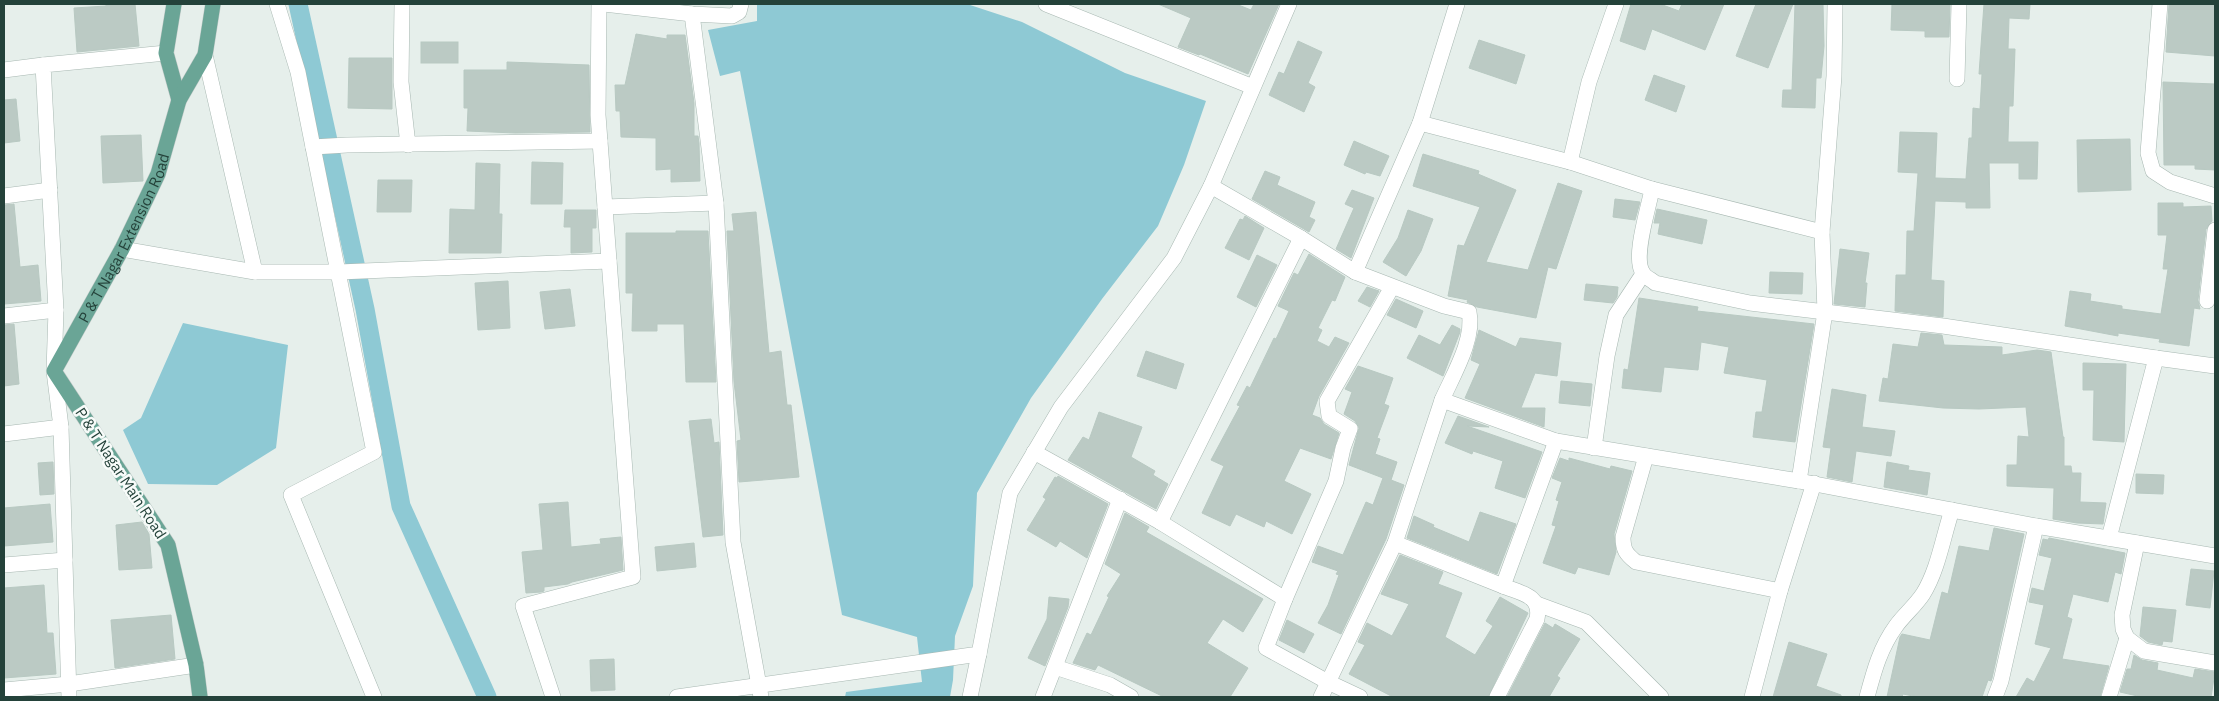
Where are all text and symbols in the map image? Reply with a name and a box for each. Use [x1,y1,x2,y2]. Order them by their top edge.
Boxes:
street label: P & T Nagar Extension Road [74,151,173,326]
street label: P & T Nagar Main Road [71,404,171,542]

